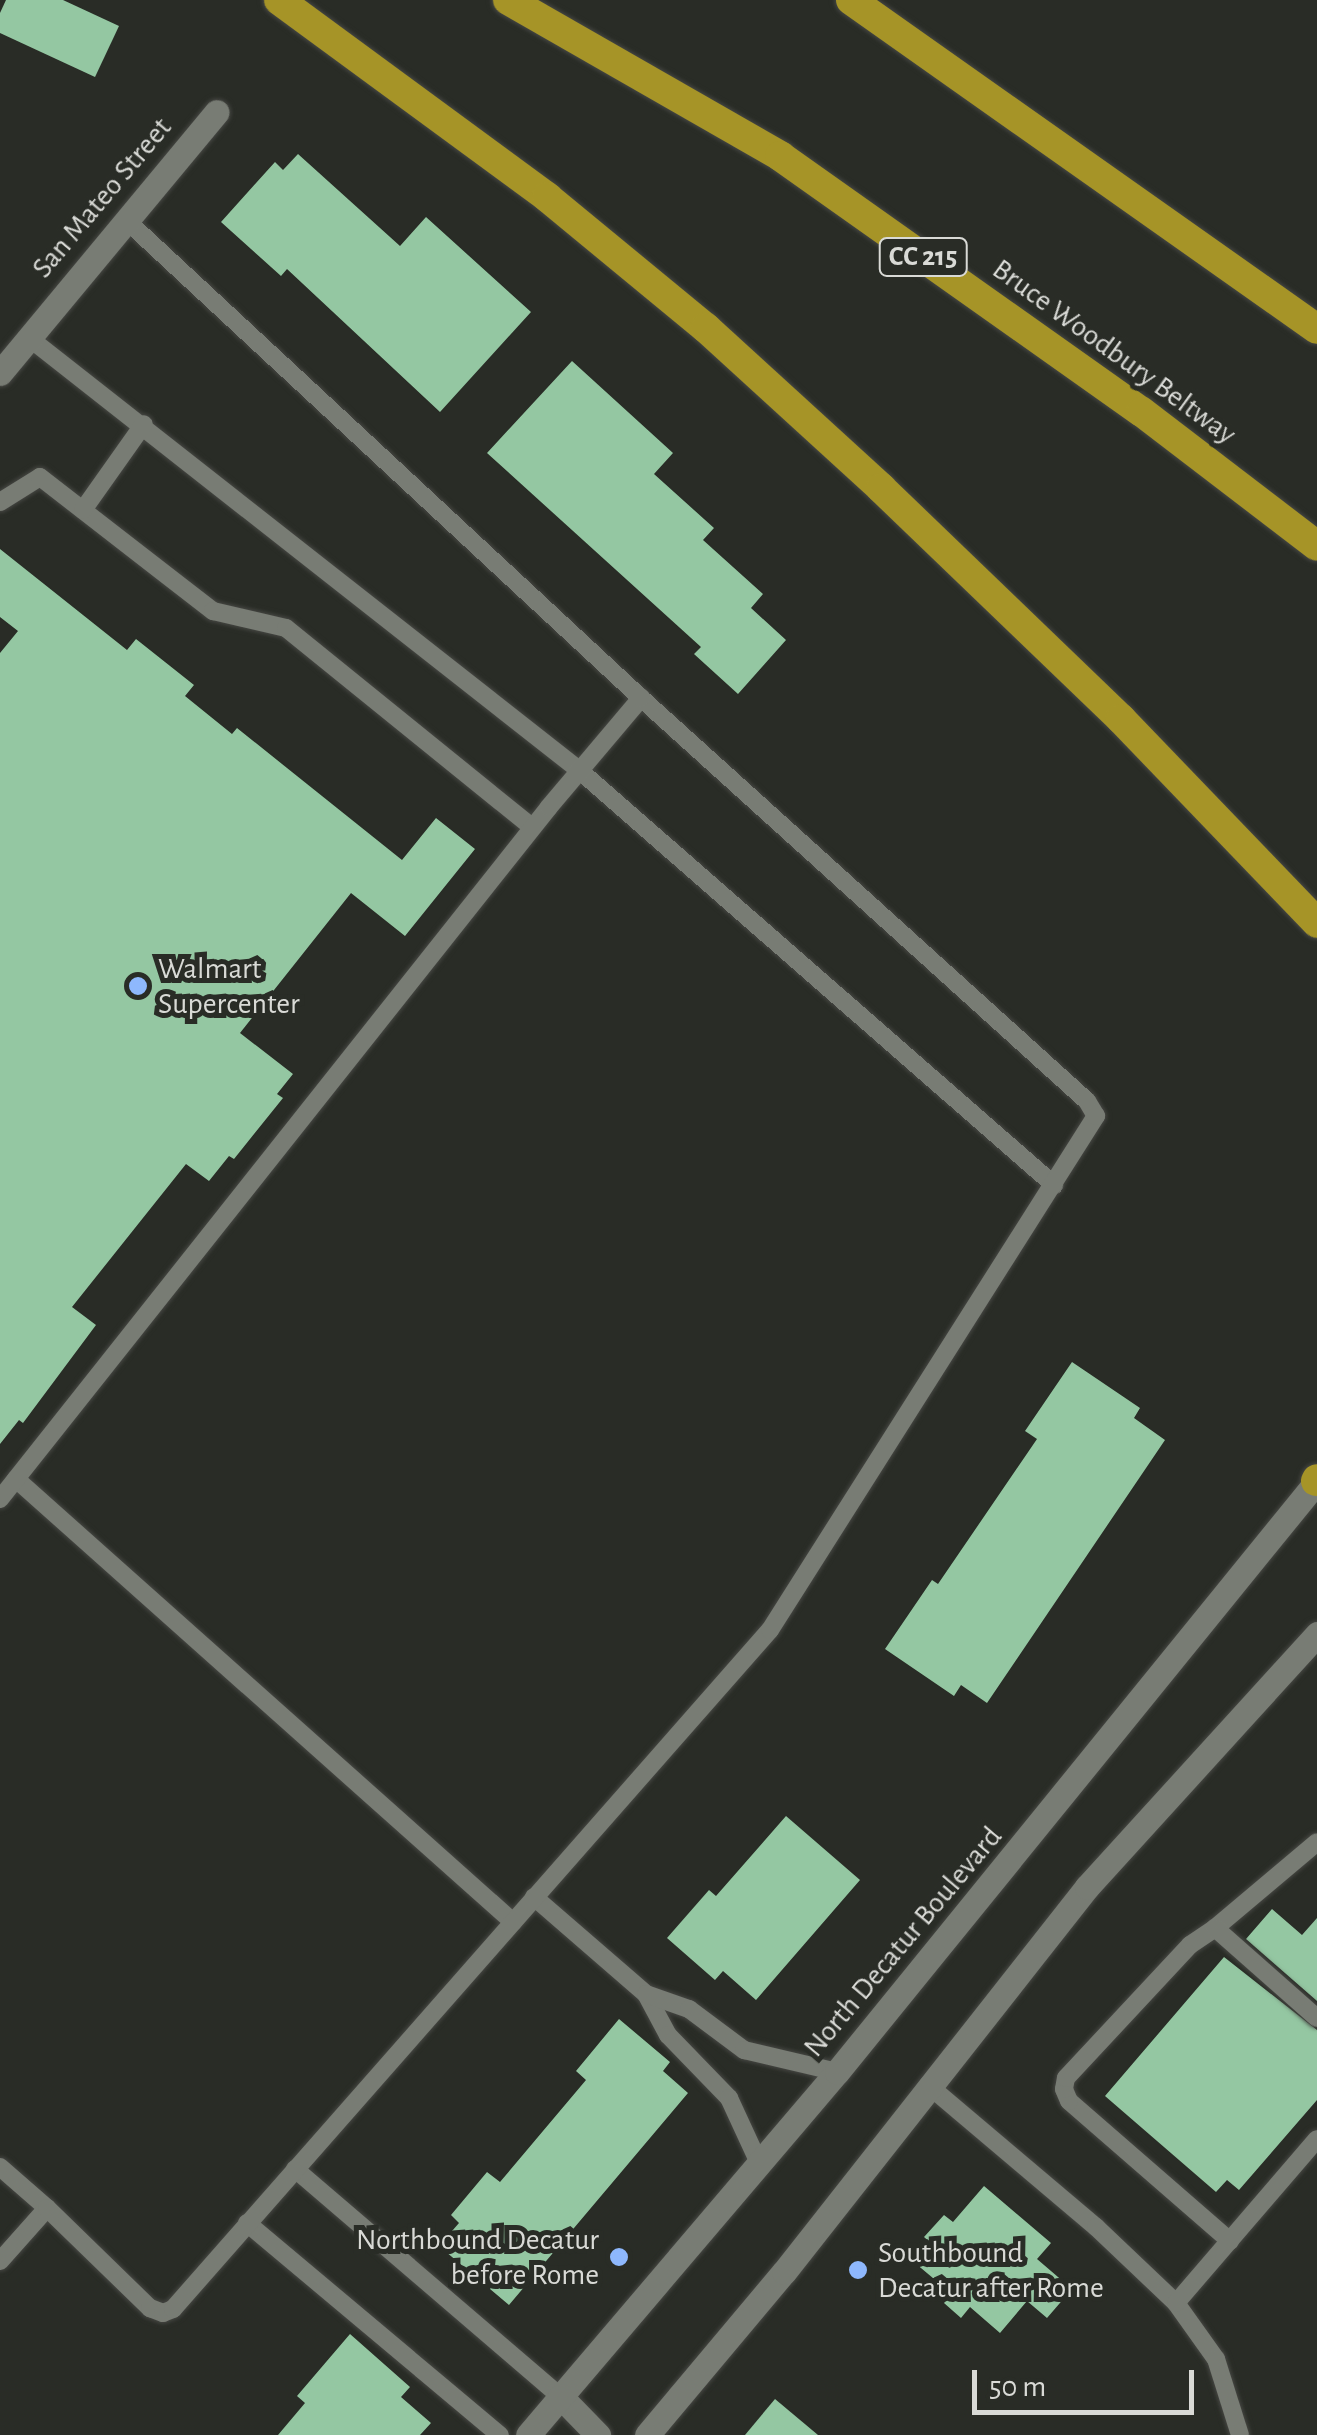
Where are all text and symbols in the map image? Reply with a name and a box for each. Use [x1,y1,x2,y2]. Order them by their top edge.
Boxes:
street label: San Mateo Street [25,111,179,285]
road number: CC 215 [878,234,968,280]
street label: Bruce Woodbury Beltway [985,251,1243,453]
place label: Walmart Supercenter [158,951,300,1022]
marker: Walmart Supercenter [127,975,149,997]
street label: North Decatur Boulevard [796,1819,1010,2065]
place label: Northbound Decatur before Rome [356,2222,599,2292]
place label: Southbound Decatur after Rome [878,2235,1104,2306]
marker: Northbound Decatur before Rome [608,2246,630,2268]
marker: Southbound Decatur after Rome [847,2259,869,2281]
scale bar [977,2350,1200,2412]
text: 50 m [989,2372,1046,2402]

